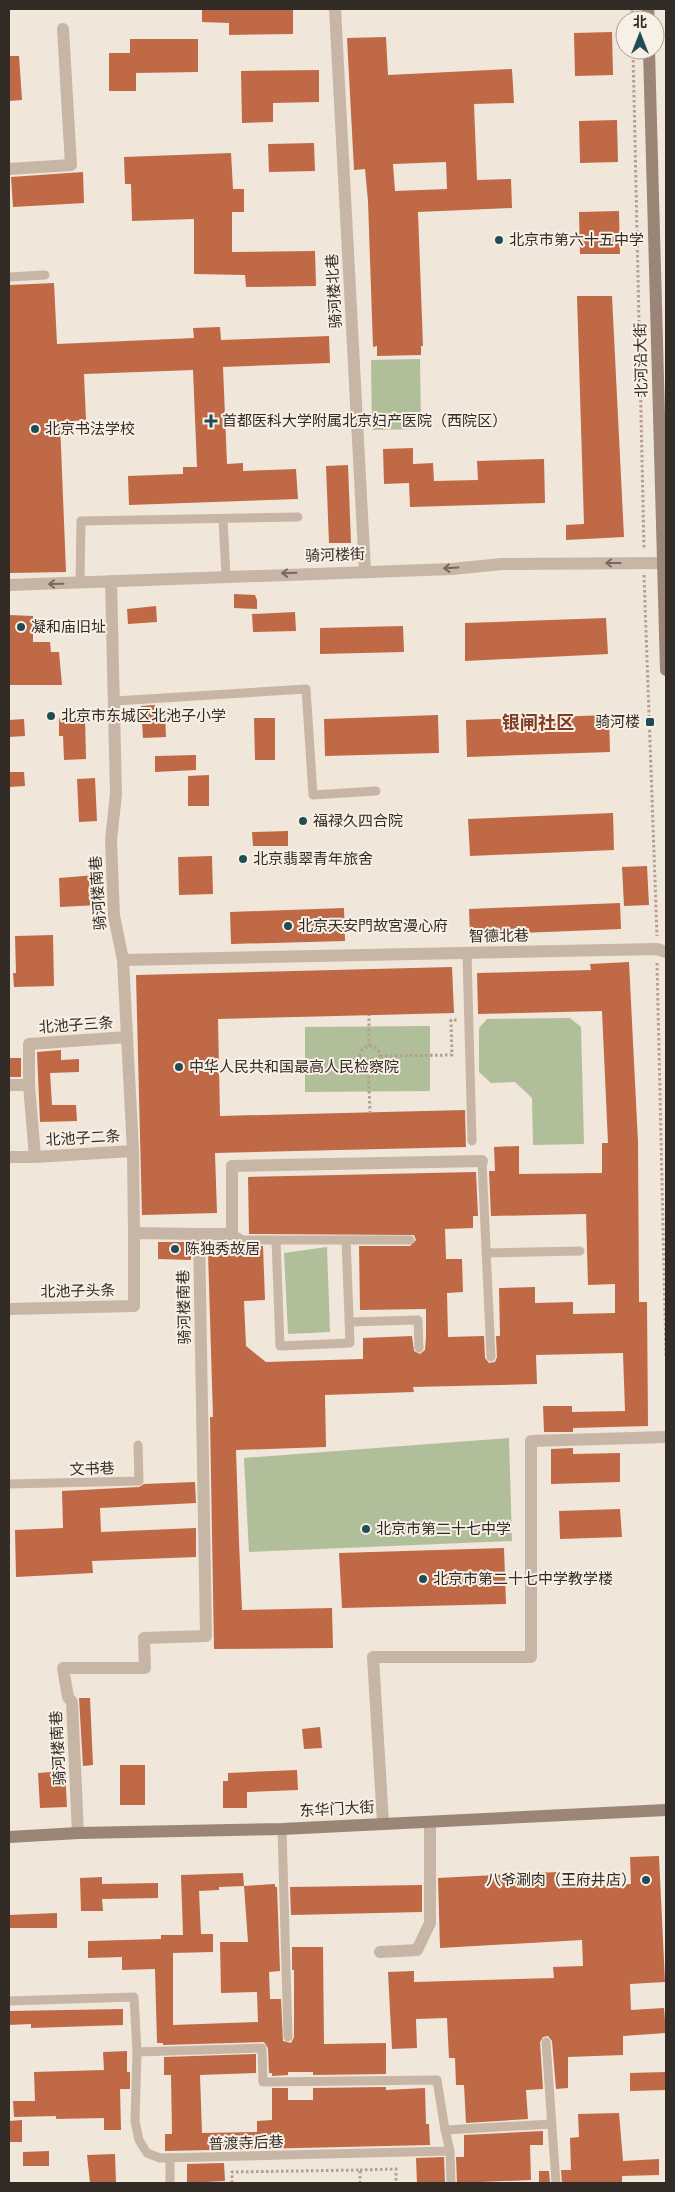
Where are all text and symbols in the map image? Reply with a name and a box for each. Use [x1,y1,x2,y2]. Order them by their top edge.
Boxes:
north arrow [615,10,665,60]
text: 北 [633,14,647,31]
place label: 北京市第六十五中学 [509,231,644,250]
marker: 北京市第六十五中学 [493,234,505,246]
street label: 骑河楼北巷 [323,253,346,329]
street label: 北河沿大街 [631,322,652,398]
place label: 首都医科大学附属北京妇产医院（西院区） [222,412,507,431]
marker: 首都医科大学附属北京妇产医院（西院区） [204,414,218,428]
place label: 北京书法学校 [45,420,135,439]
marker: 北京书法学校 [29,423,41,435]
street label: 骑河楼街 [305,545,365,566]
one-way arrow [605,558,622,568]
one-way arrow [443,564,459,573]
one-way arrow [281,569,297,578]
one-way arrow [49,579,65,589]
place label: 凝和庙旧址 [31,618,106,637]
marker: 凝和庙旧址 [15,621,27,633]
place label: 北京市东城区北池子小学 [61,707,226,726]
marker: 北京市东城区北池子小学 [45,710,57,722]
district label: 银闸社区 [502,713,574,734]
place label: 骑河楼 [595,713,640,732]
marker: 骑河楼 [644,716,656,728]
place label: 福禄久四合院 [313,812,403,831]
marker: 福禄久四合院 [297,815,309,827]
place label: 北京翡翠青年旅舍 [253,850,373,869]
marker: 北京翡翠青年旅舍 [237,853,249,865]
street label: 骑河楼南巷 [86,855,111,931]
place label: 北京天安門故宮漫心府 [298,917,448,936]
marker: 北京天安門故宮漫心府 [282,920,294,932]
street label: 智德北巷 [469,926,529,947]
street label: 北池子三条 [38,1013,114,1038]
place label: 中华人民共和国最高人民检察院 [189,1058,399,1077]
marker: 中华人民共和国最高人民检察院 [173,1061,185,1073]
street label: 北池子二条 [45,1127,121,1150]
place label: 陈独秀故居 [185,1240,260,1259]
marker: 陈独秀故居 [169,1243,181,1255]
street label: 骑河楼南巷 [174,1269,195,1345]
street label: 北池子头条 [40,1281,116,1302]
street label: 文书巷 [69,1459,115,1480]
place label: 北京市第二十七中学 [376,1520,511,1539]
marker: 北京市第二十七中学 [360,1523,372,1535]
place label: 北京市第二十七中学教学楼 [433,1570,613,1589]
marker: 北京市第二十七中学教学楼 [417,1573,429,1585]
street label: 骑河楼南巷 [47,1710,70,1786]
street label: 东华门大街 [299,1798,375,1821]
place label: 八爷涮肉（王府井店） [486,1871,636,1890]
marker: 八爷涮肉（王府井店） [640,1874,652,1886]
street label: 普渡寺后巷 [208,2133,284,2154]

